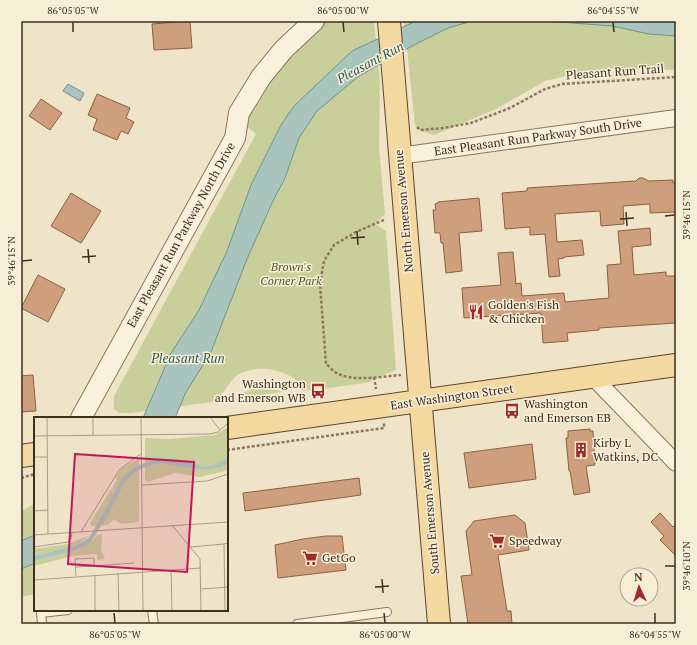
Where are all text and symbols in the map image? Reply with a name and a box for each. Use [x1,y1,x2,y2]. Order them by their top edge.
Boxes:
text: 86°05'05"W [47,4,99,17]
text: 86°05'00"W [317,4,369,17]
text: 86°04'55"W [587,4,639,17]
water label: Pleasant Run [332,37,407,88]
street label: Pleasant Run Trail [565,61,665,82]
street label: East Pleasant Run Parkway South Drive [433,114,643,159]
street label: East Pleasant Run Parkway North Drive [123,139,238,330]
street label: North Emerson Avenue [391,149,416,273]
text: 39°46'15"N [680,190,693,240]
text: 39°46'15"N [5,236,18,286]
park label: Brown's Corner Park [260,259,322,288]
place label: Golden's Fish & Chicken [488,297,559,326]
restaurant icon: Golden's Fish & Chicken [467,303,485,321]
water label: Pleasant Run [150,349,225,367]
place label: Washington and Emerson WB [215,376,306,405]
street label: East Washington Street [389,380,515,413]
bus stop icon: Washington and Emerson WB [309,382,327,400]
place label: Washington and Emerson EB [524,396,611,425]
bus stop icon: Washington and Emerson EB [503,402,521,420]
inset map [34,417,228,611]
place label: Kirby L Watkins, DC [593,435,658,464]
building icon: Kirby L Watkins, DC [572,441,590,459]
street label: South Emerson Avenue [417,451,442,575]
supermarket icon: Speedway [488,532,506,550]
place label: Speedway [509,533,563,548]
text: 39°46'10"N [680,541,693,591]
supermarket icon: GetGo [301,549,319,567]
place label: GetGo [322,550,356,565]
north arrow [619,567,659,607]
text: N [634,570,644,584]
text: 86°05'05"W [89,628,141,641]
text: 86°05'00"W [359,628,411,641]
text: 86°04'55"W [629,628,681,641]

